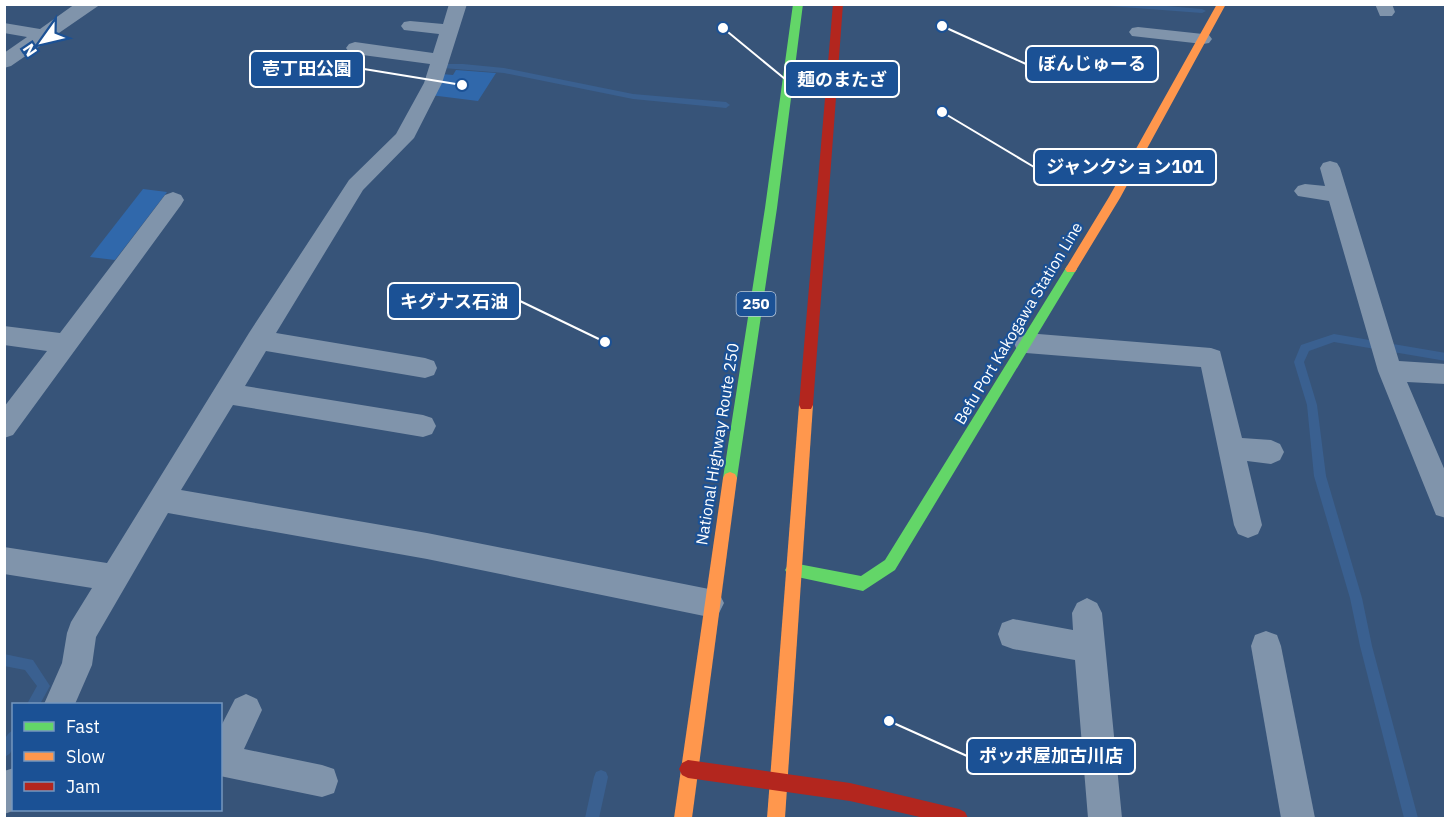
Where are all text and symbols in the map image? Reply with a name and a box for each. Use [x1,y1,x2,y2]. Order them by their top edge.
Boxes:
north arrow [12,12,72,72]
text: N [18,40,41,61]
callout: ぼんじゅーる [1026,46,1158,82]
callout: 壱丁田公園 [250,51,364,87]
text: ぼんじゅーる [1038,52,1146,75]
text: 壱丁田公園 [262,57,352,80]
callout: 麺のまたざ [785,61,899,97]
text: 麺のまたざ [797,68,887,91]
callout: ジャンクション101 [1034,149,1216,185]
text: ジャンクション101 [1046,155,1204,178]
street label: Befu Port Kakogawa Station Line [950,218,1087,428]
callout: キグナス石油 [388,283,520,319]
text: キグナス石油 [400,290,508,313]
road number: 250 [736,292,776,316]
street label: National Highway Route 250 [691,342,743,546]
legend [12,703,222,811]
text: Fast [66,715,100,738]
callout: ポッポ屋加古川店 [967,738,1135,774]
text: ポッポ屋加古川店 [979,744,1123,767]
text: Slow [66,745,105,768]
text: Jam [66,775,101,798]

